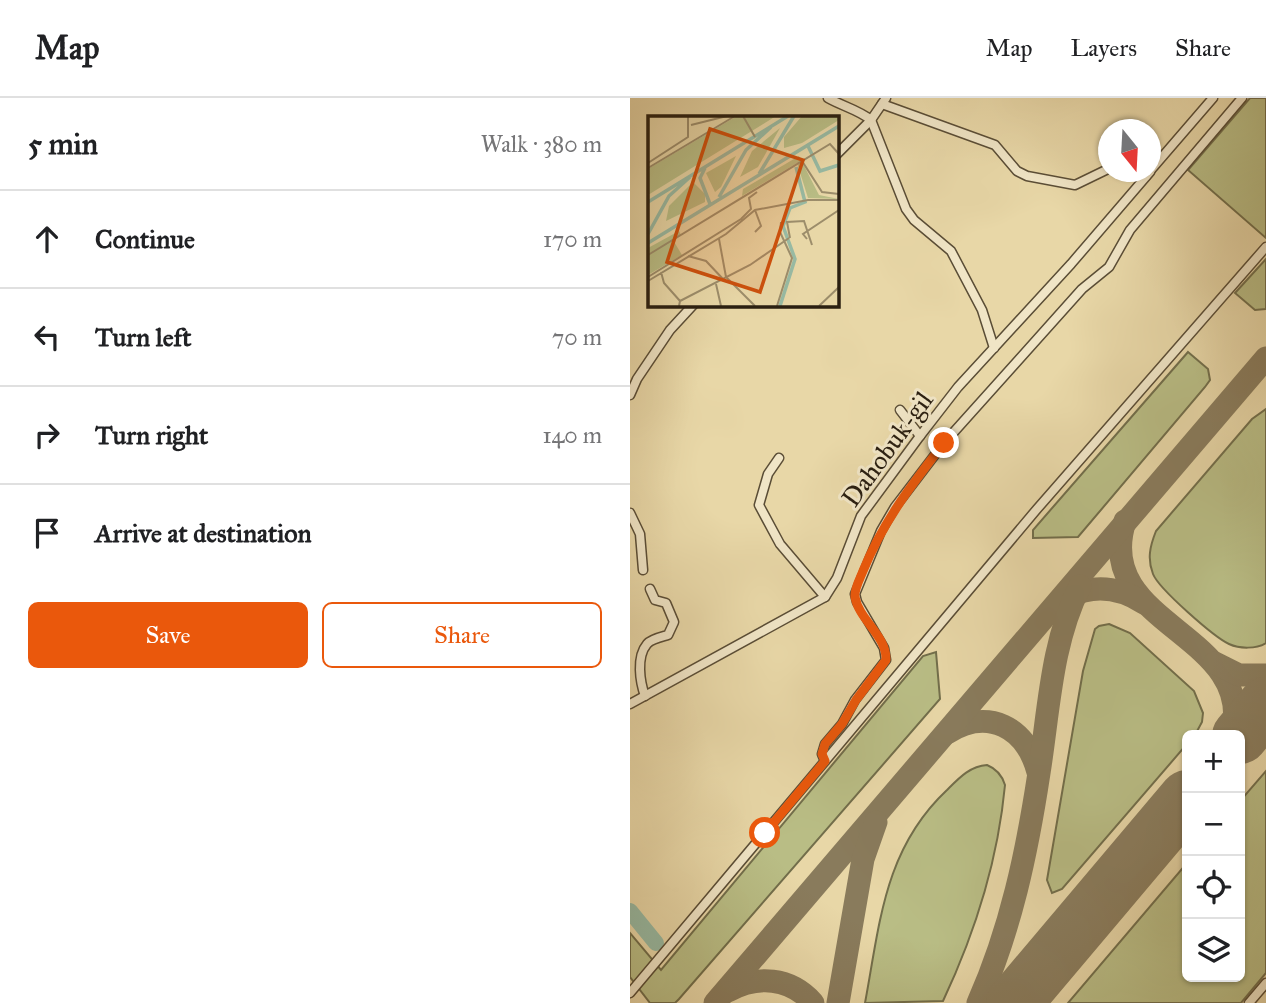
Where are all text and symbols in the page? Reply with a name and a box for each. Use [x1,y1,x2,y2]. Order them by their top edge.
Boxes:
text: Map [35,28,99,68]
text: Map [986,33,1033,63]
text: Layers [1071,33,1137,63]
text: Share [1175,33,1231,63]
inset map [648,116,838,306]
north arrow [1098,119,1161,182]
text: 5 min [28,126,98,162]
text: Walk · 380 m [481,130,602,158]
icon: ahead [28,220,66,258]
text: Continue [95,223,195,255]
text: 170 m [543,225,602,253]
icon: left [28,318,66,356]
text: Turn left [95,321,191,353]
text: 70 m [552,323,602,351]
street label: Dahobuk-gil [834,385,940,513]
icon: right [28,416,66,454]
text: Turn right [95,419,208,451]
text: 140 m [542,421,602,449]
route end [928,427,959,458]
icon: arrive [28,514,66,552]
text: Arrive at destination [95,517,312,549]
button: Save [28,602,308,668]
button: Share [322,602,602,668]
map controls [1182,730,1245,982]
button: + [1182,730,1245,793]
button: − [1182,793,1245,856]
route start [749,817,780,848]
button: locate [1182,856,1245,919]
button: layers [1182,919,1245,982]

